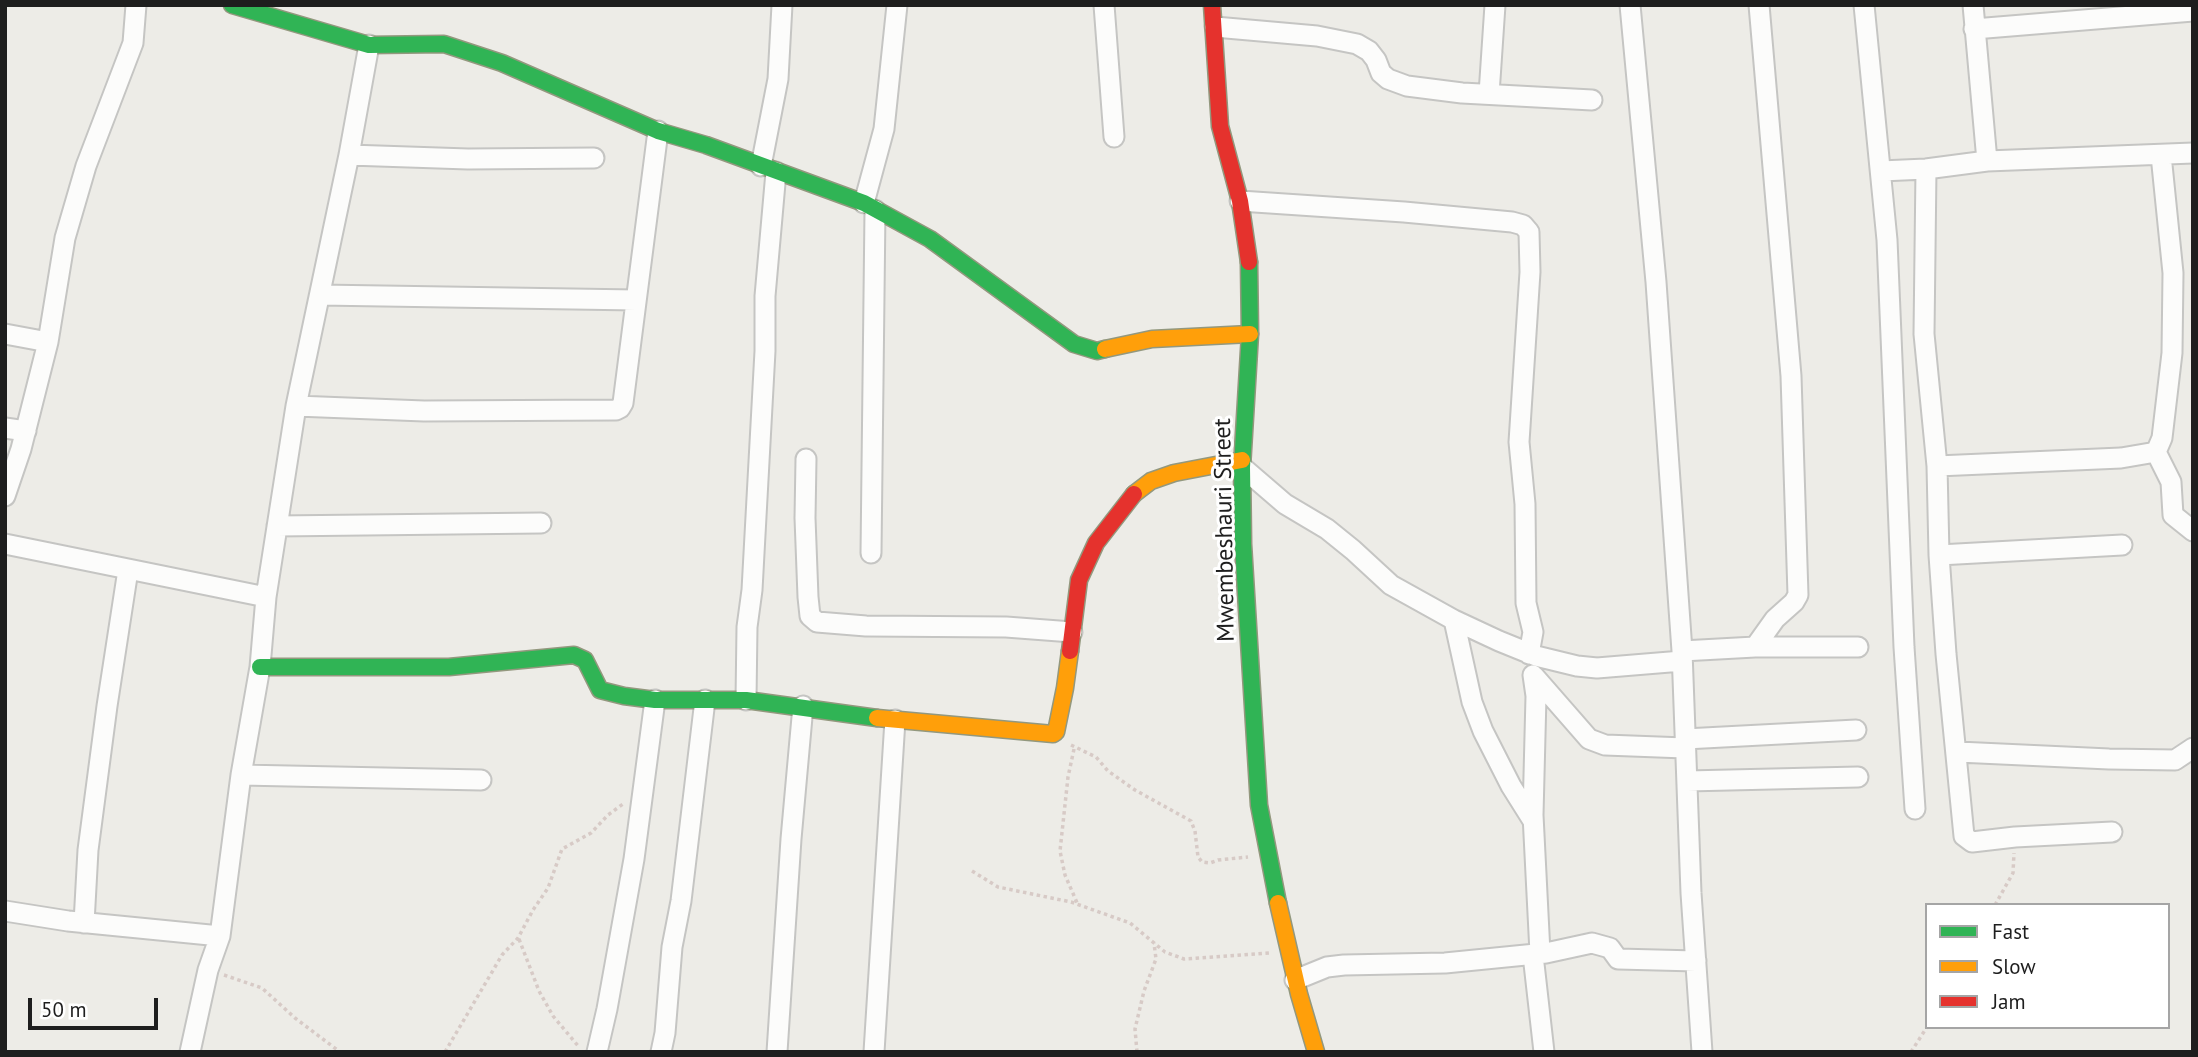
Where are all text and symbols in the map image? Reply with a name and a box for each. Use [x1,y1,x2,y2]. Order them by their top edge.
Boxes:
street label: Mwembeshauri Street [1209,418,1241,642]
legend [1925,903,2170,1029]
text: Fast [1992,918,2029,945]
text: Slow [1992,953,2036,980]
scale bar [32,984,161,1028]
text: Jam [1992,988,2026,1015]
text: 50 m [41,996,87,1023]

